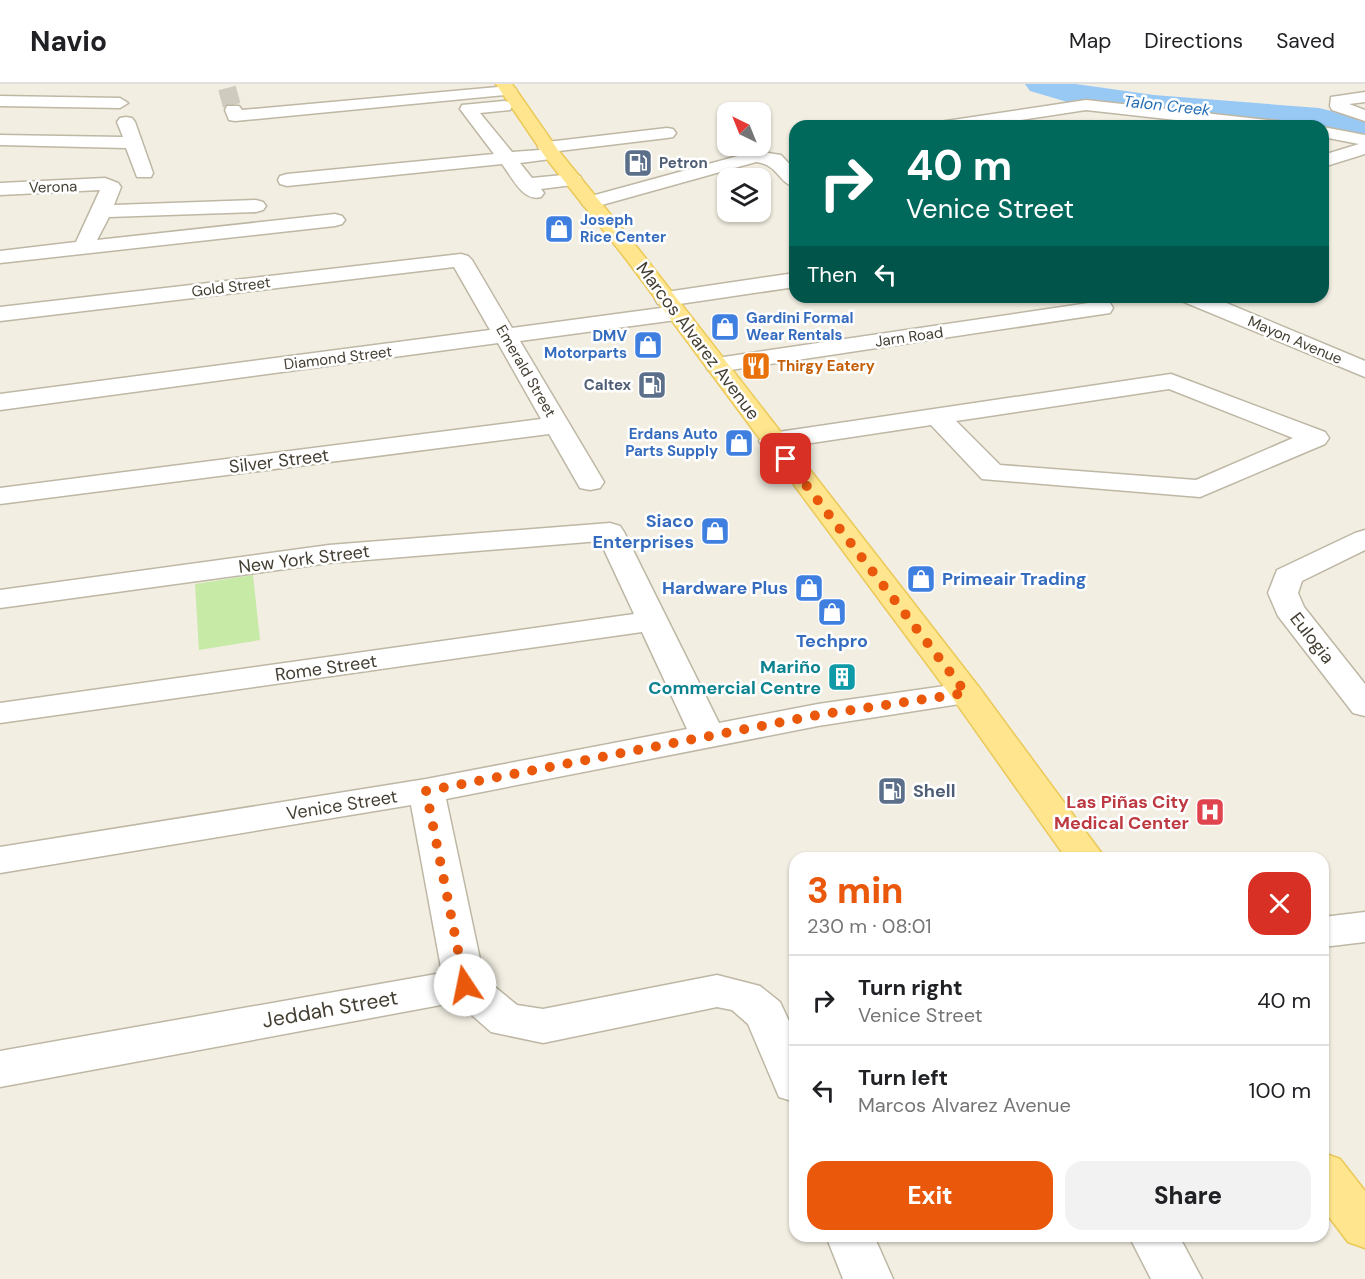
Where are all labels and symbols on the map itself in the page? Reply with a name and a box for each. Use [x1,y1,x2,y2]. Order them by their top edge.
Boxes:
water label: Talon Creek [1122,90,1212,121]
north arrow [717,102,771,156]
fuel station icon: Petron [622,147,654,179]
place label: Petron [659,153,708,173]
street label: Verona [28,176,78,198]
place label: Joseph Rice Center [580,210,666,247]
shop icon: Joseph Rice Center [543,213,575,245]
street label: Marcos Alvarez Avenue [631,257,765,425]
street label: Gold Street [190,272,272,302]
place label: Gardini Formal Wear Rentals [746,308,853,345]
shop icon: Gardini Formal Wear Rentals [709,311,741,343]
street label: Mayon Avenue [1245,311,1345,369]
street label: Emerald Street [492,321,561,421]
street label: Jarn Road [874,322,944,352]
place label: DMV Motorparts [544,326,627,363]
shop icon: DMV Motorparts [632,329,664,361]
street label: Diamond Street [283,341,393,375]
restaurant icon: Thirgy Eatery [740,350,772,382]
place label: Thirgy Eatery [777,356,875,376]
fuel station icon: Caltex [636,369,668,401]
place label: Caltex [584,375,631,395]
place label: Erdans Auto Parts Supply [625,424,718,461]
shop icon: Erdans Auto Parts Supply [723,427,755,459]
pin [760,433,811,484]
street label: Silver Street [228,443,330,479]
place label: Siaco Enterprises [593,509,694,554]
shop icon: Siaco Enterprises [699,515,731,547]
street label: New York Street [237,539,371,579]
shop icon: Primeair Trading [905,563,937,595]
place label: Primeair Trading [942,567,1087,591]
shop icon: Hardware Plus [793,572,825,604]
place label: Hardware Plus [662,576,788,600]
shop icon: Techpro [816,596,848,628]
street label: Eulogia [1284,607,1340,669]
place label: Techpro [796,629,868,653]
street label: Rome Street [273,649,379,687]
place label: Mariño Commercial Centre [648,655,821,700]
building icon: Mariño Commercial Centre [826,661,858,693]
fuel station icon: Shell [876,775,908,807]
place label: Shell [913,779,955,803]
street label: Venice Street [285,784,399,826]
place label: Las Piñas City Medical Center [1054,790,1189,835]
hospital icon: Las Piñas City Medical Center [1194,796,1226,828]
position arrow [433,953,497,1017]
street label: Jeddah Street [260,983,400,1035]

